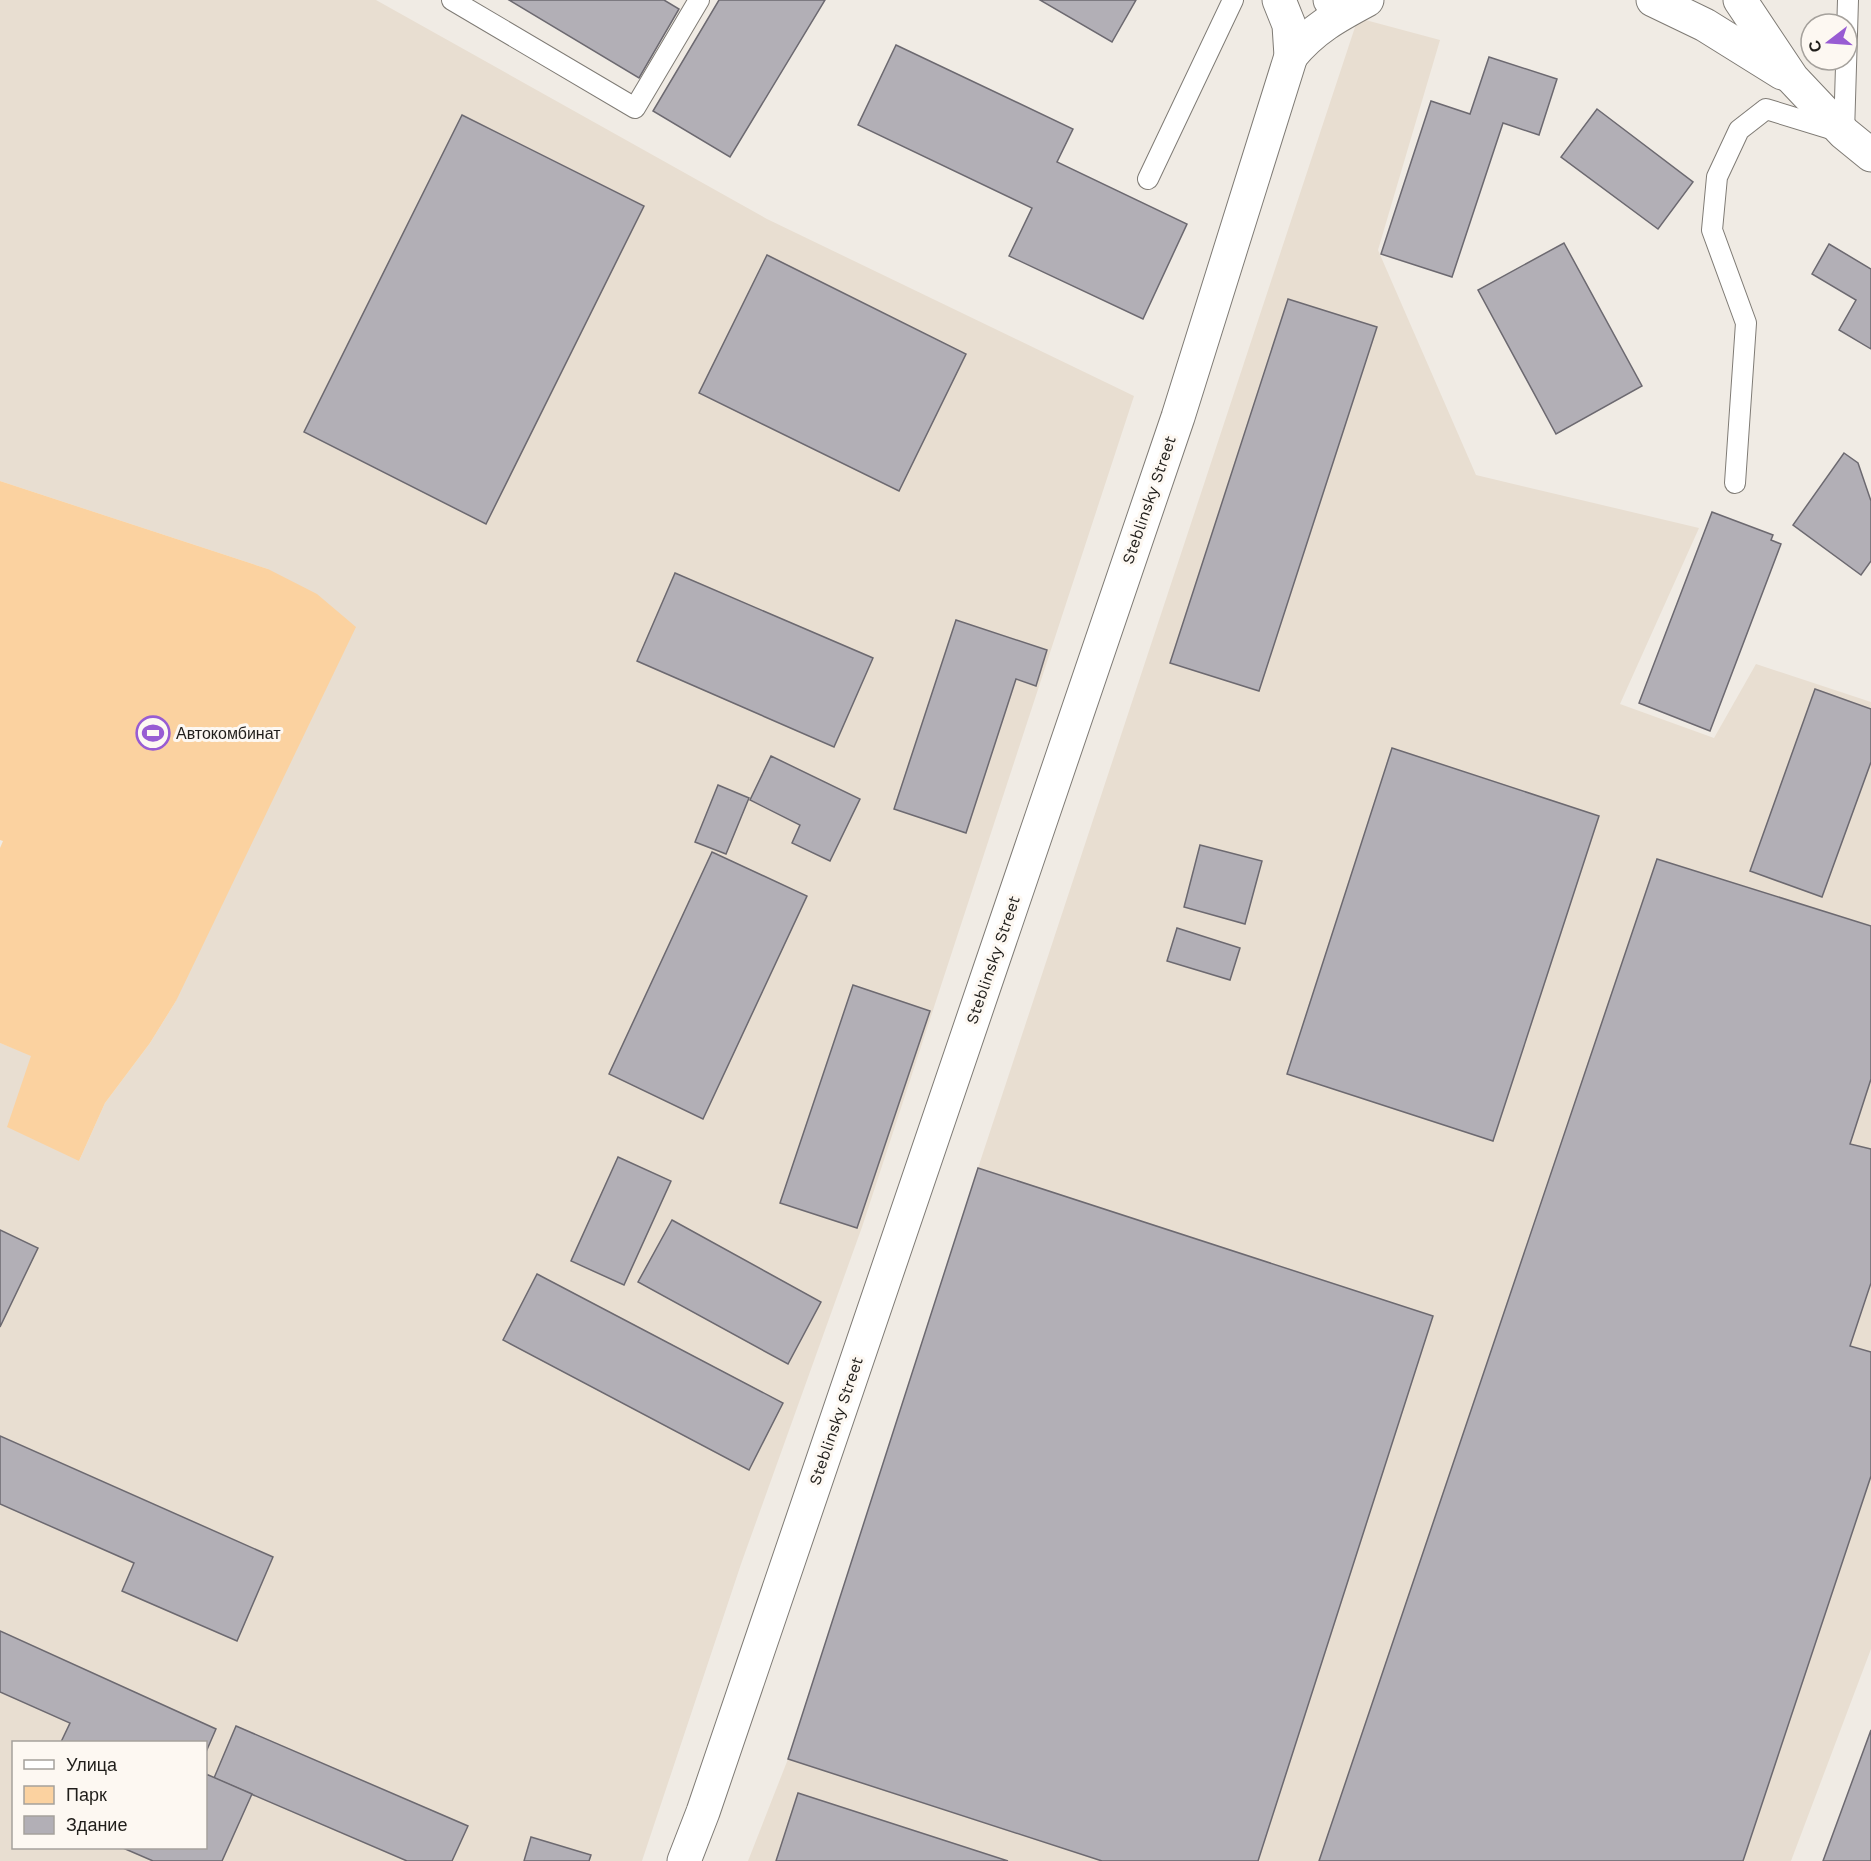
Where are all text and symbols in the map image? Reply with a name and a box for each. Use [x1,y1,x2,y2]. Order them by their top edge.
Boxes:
north arrow [1799,12,1859,72]
text: С [1804,38,1826,55]
street label: Steblinsky Street [1118,433,1180,567]
sports icon: Автокомбинат [135,715,171,751]
place label: Автокомбинат [176,724,281,743]
street label: Steblinsky Street [962,893,1024,1027]
street label: Steblinsky Street [805,1354,867,1488]
legend [12,1741,207,1849]
text: Улица [66,1754,118,1775]
text: Парк [66,1784,107,1805]
text: Здание [66,1814,127,1835]

